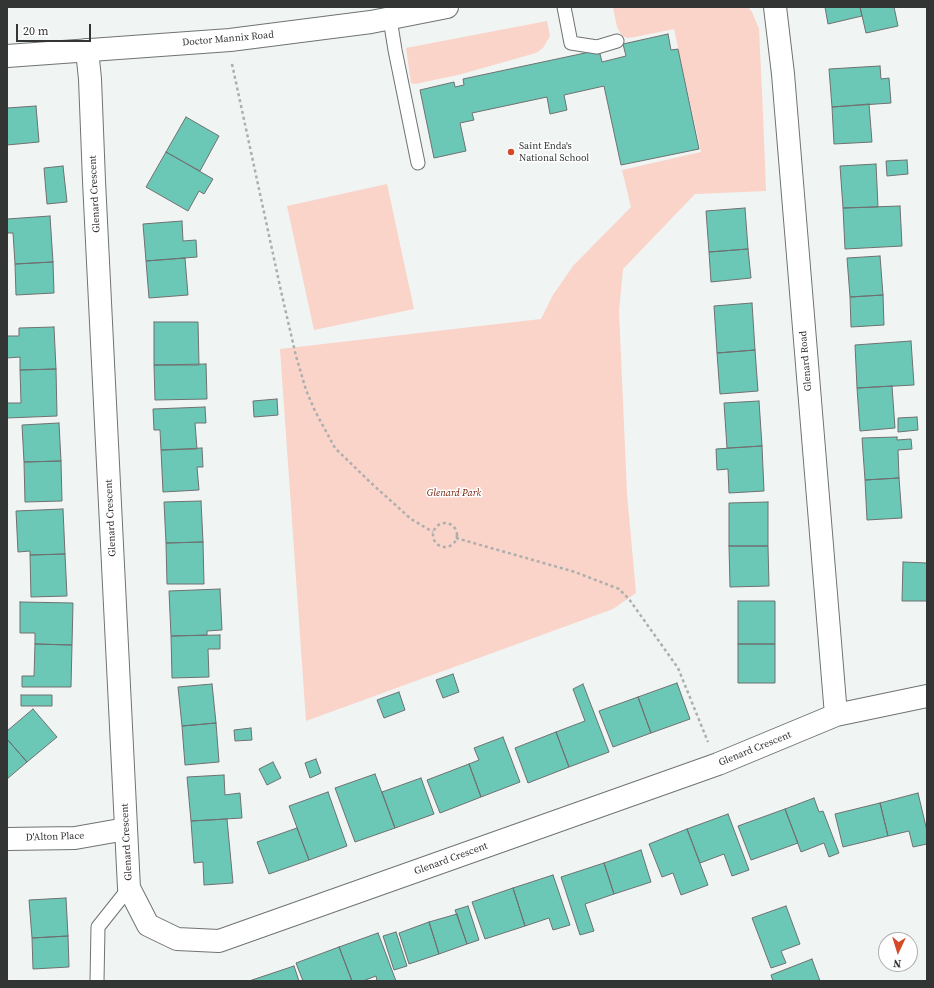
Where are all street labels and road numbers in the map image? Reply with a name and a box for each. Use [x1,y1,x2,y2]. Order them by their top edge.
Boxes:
street label: Doctor Mannix Road [182,29,274,49]
street label: Glenard Crescent [87,155,103,233]
street label: Glenard Road [797,330,815,392]
street label: Glenard Crescent [103,479,119,557]
street label: Glenard Crescent [717,729,793,769]
street label: Glenard Crescent [119,803,135,881]
street label: D'Alton Place [25,830,85,844]
street label: Glenard Crescent [413,840,489,878]

